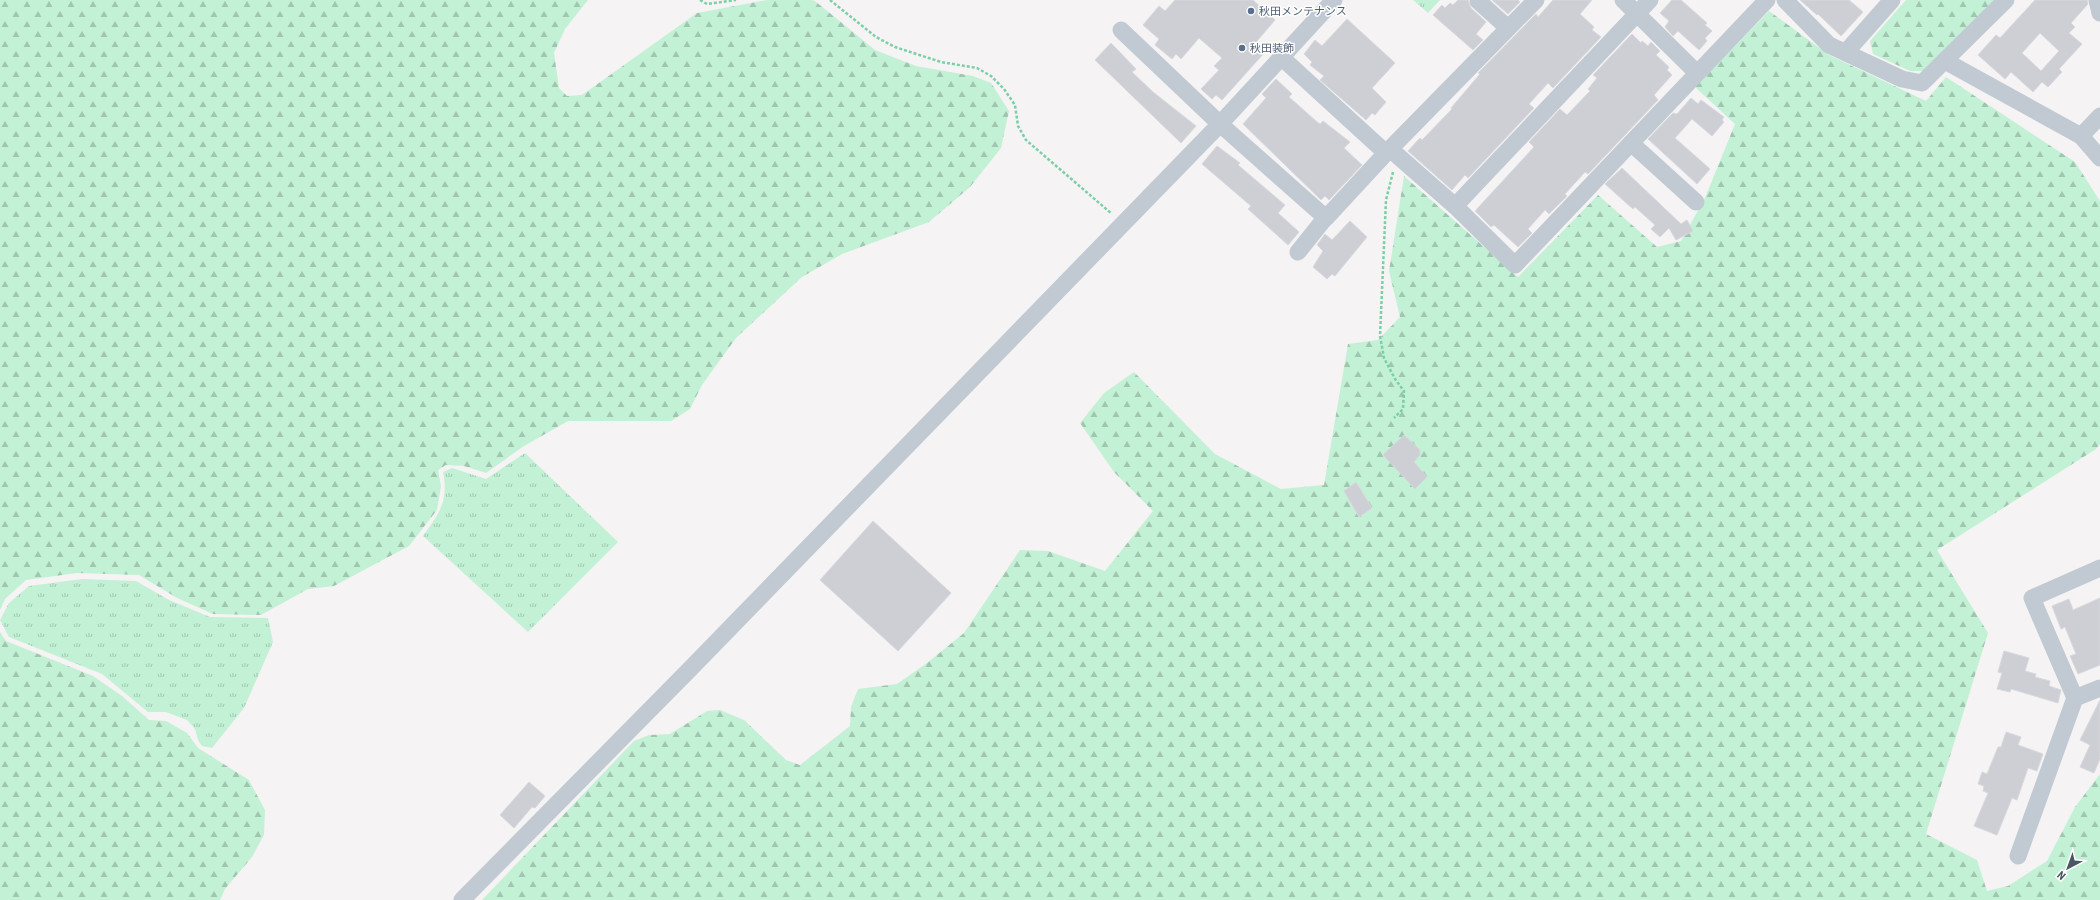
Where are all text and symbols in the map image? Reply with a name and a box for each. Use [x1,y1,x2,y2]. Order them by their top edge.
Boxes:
place label: 秋田メンテナンス [1259,5,1347,18]
marker: 秋田メンテナンス [1246,6,1256,16]
place label: 秋田装飾 [1250,42,1294,55]
marker: 秋田装飾 [1237,43,1247,53]
north arrow [2048,848,2088,888]
text: N [2055,868,2069,882]

